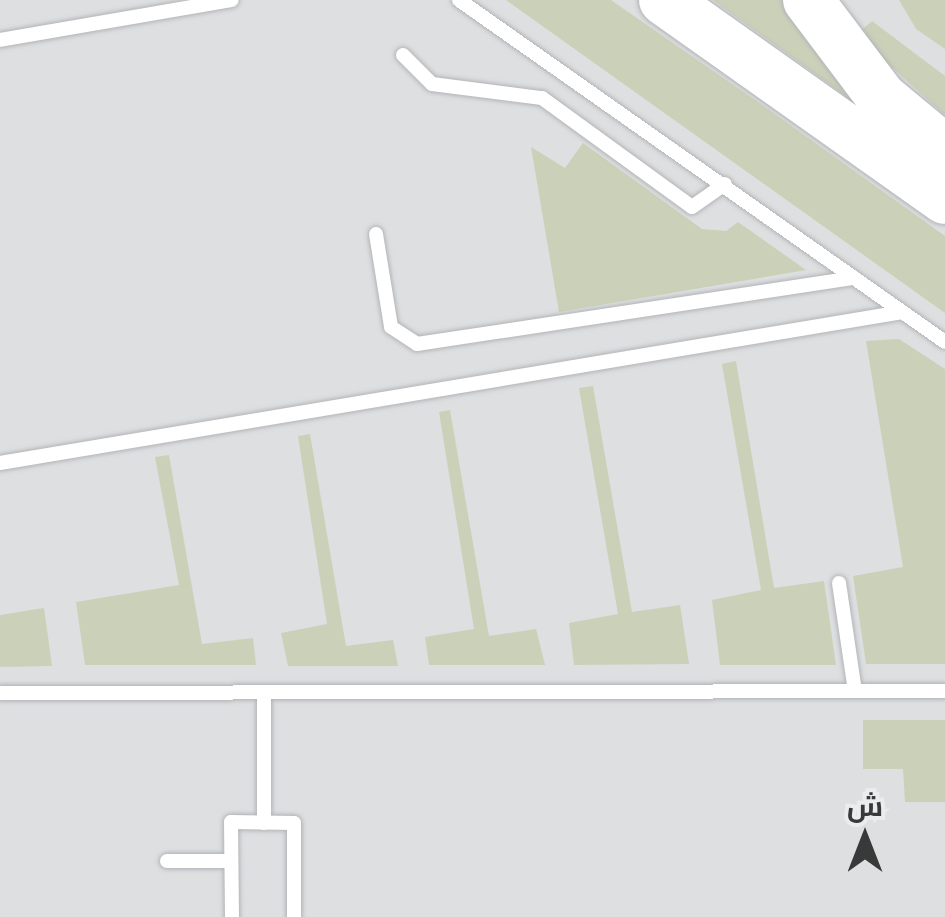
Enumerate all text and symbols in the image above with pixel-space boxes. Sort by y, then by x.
north arrow [815,787,915,887]
text: ش [847,787,883,826]

